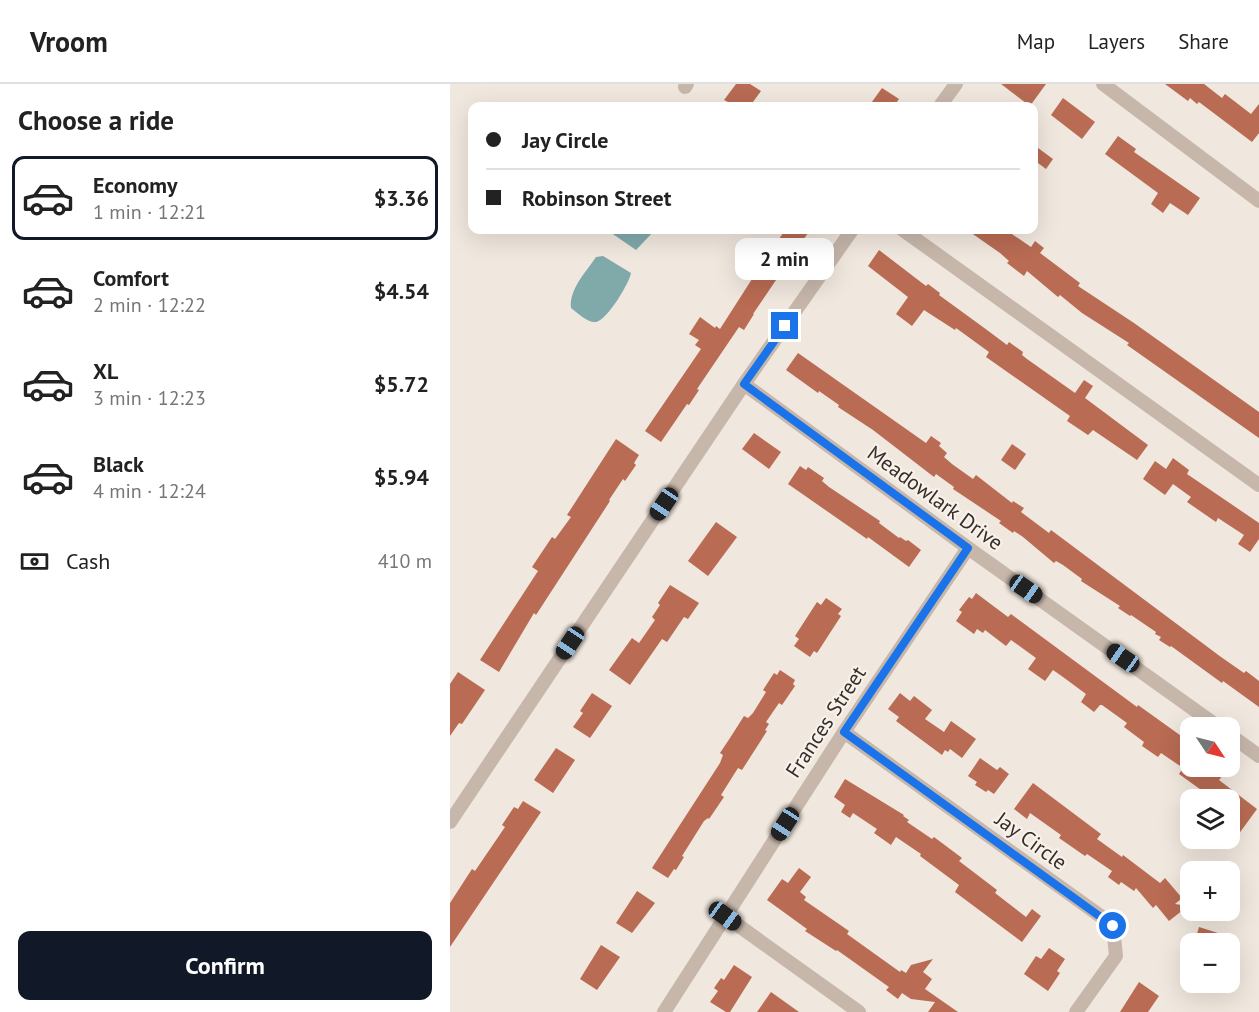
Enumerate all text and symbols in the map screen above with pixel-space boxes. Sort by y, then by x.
text: Vroom [30,23,108,60]
text: Map [1017,28,1055,55]
text: Layers [1088,28,1145,55]
text: Share [1178,28,1229,55]
text: Choose a ride [18,103,174,137]
text: Jay Circle [522,126,608,154]
icon: car [21,171,75,225]
text: Economy [93,171,177,199]
text: $3.36 [374,184,429,212]
text: Robinson Street [522,184,671,212]
text: 1 min · 12:21 [93,199,206,225]
callout: 2 min [736,239,835,281]
text: 2 min [760,246,809,272]
icon: car [21,264,75,318]
text: Comfort [93,264,169,292]
text: $4.54 [374,277,429,305]
text: 2 min · 12:22 [93,292,206,318]
route end [771,312,798,339]
icon: car [21,357,75,411]
text: XL [93,357,118,385]
text: $5.72 [374,370,429,398]
text: 3 min · 12:23 [93,385,206,411]
street label: Meadowlark Drive [862,439,1008,556]
icon: car [21,450,75,504]
text: Black [93,450,144,478]
text: $5.94 [374,463,429,491]
text: 4 min · 12:24 [93,478,206,504]
car [646,484,682,524]
icon: cash [18,545,51,578]
text: Cash [66,547,110,575]
text: 410 m [378,548,432,574]
car [1006,571,1046,607]
car [552,623,588,663]
car [1103,640,1143,676]
street label: Frances Street [779,661,872,783]
north arrow [1180,717,1240,777]
map controls [1180,717,1240,993]
button: layers [1180,789,1240,849]
car [768,804,802,844]
street label: Jay Circle [989,805,1072,876]
button: + [1180,861,1240,921]
car [705,898,745,934]
route start [1099,912,1126,939]
button: Confirm [18,931,432,1000]
button: − [1180,933,1240,993]

